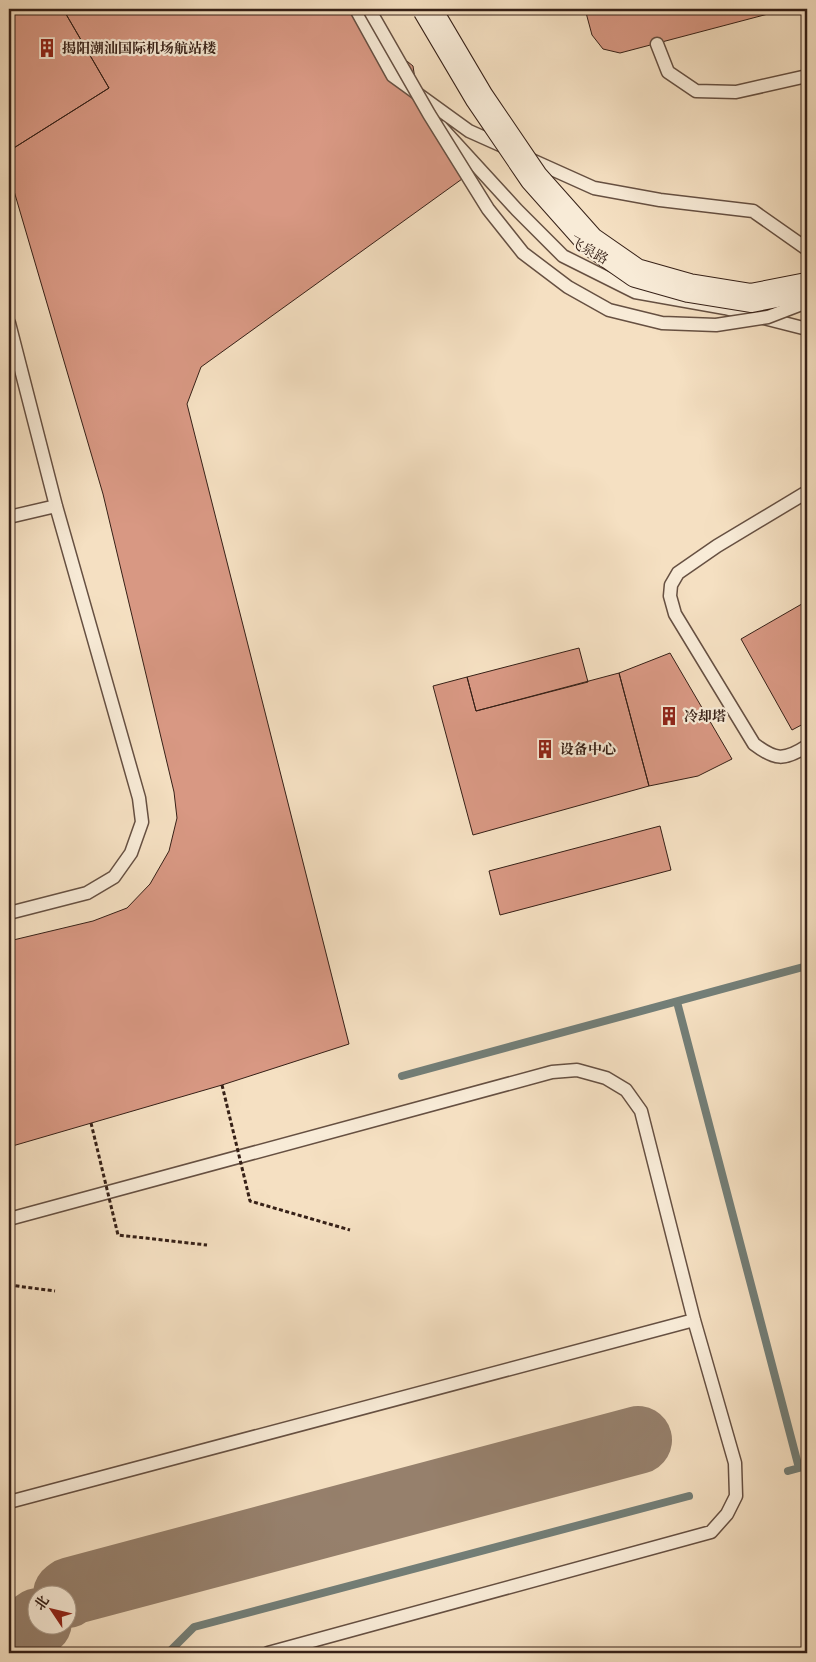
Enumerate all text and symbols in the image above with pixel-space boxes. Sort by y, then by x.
building icon: 揭阳潮汕国际机场航站楼 [36,37,58,59]
place label: 揭阳潮汕国际机场航站楼 [62,39,216,57]
street label: 飞泉路 [566,232,612,268]
building icon: 冷却塔 [658,705,680,727]
place label: 冷却塔 [684,707,726,725]
building icon: 设备中心 [534,738,556,760]
place label: 设备中心 [560,740,616,758]
north arrow [28,1584,78,1634]
text: 北 [30,1592,53,1613]

